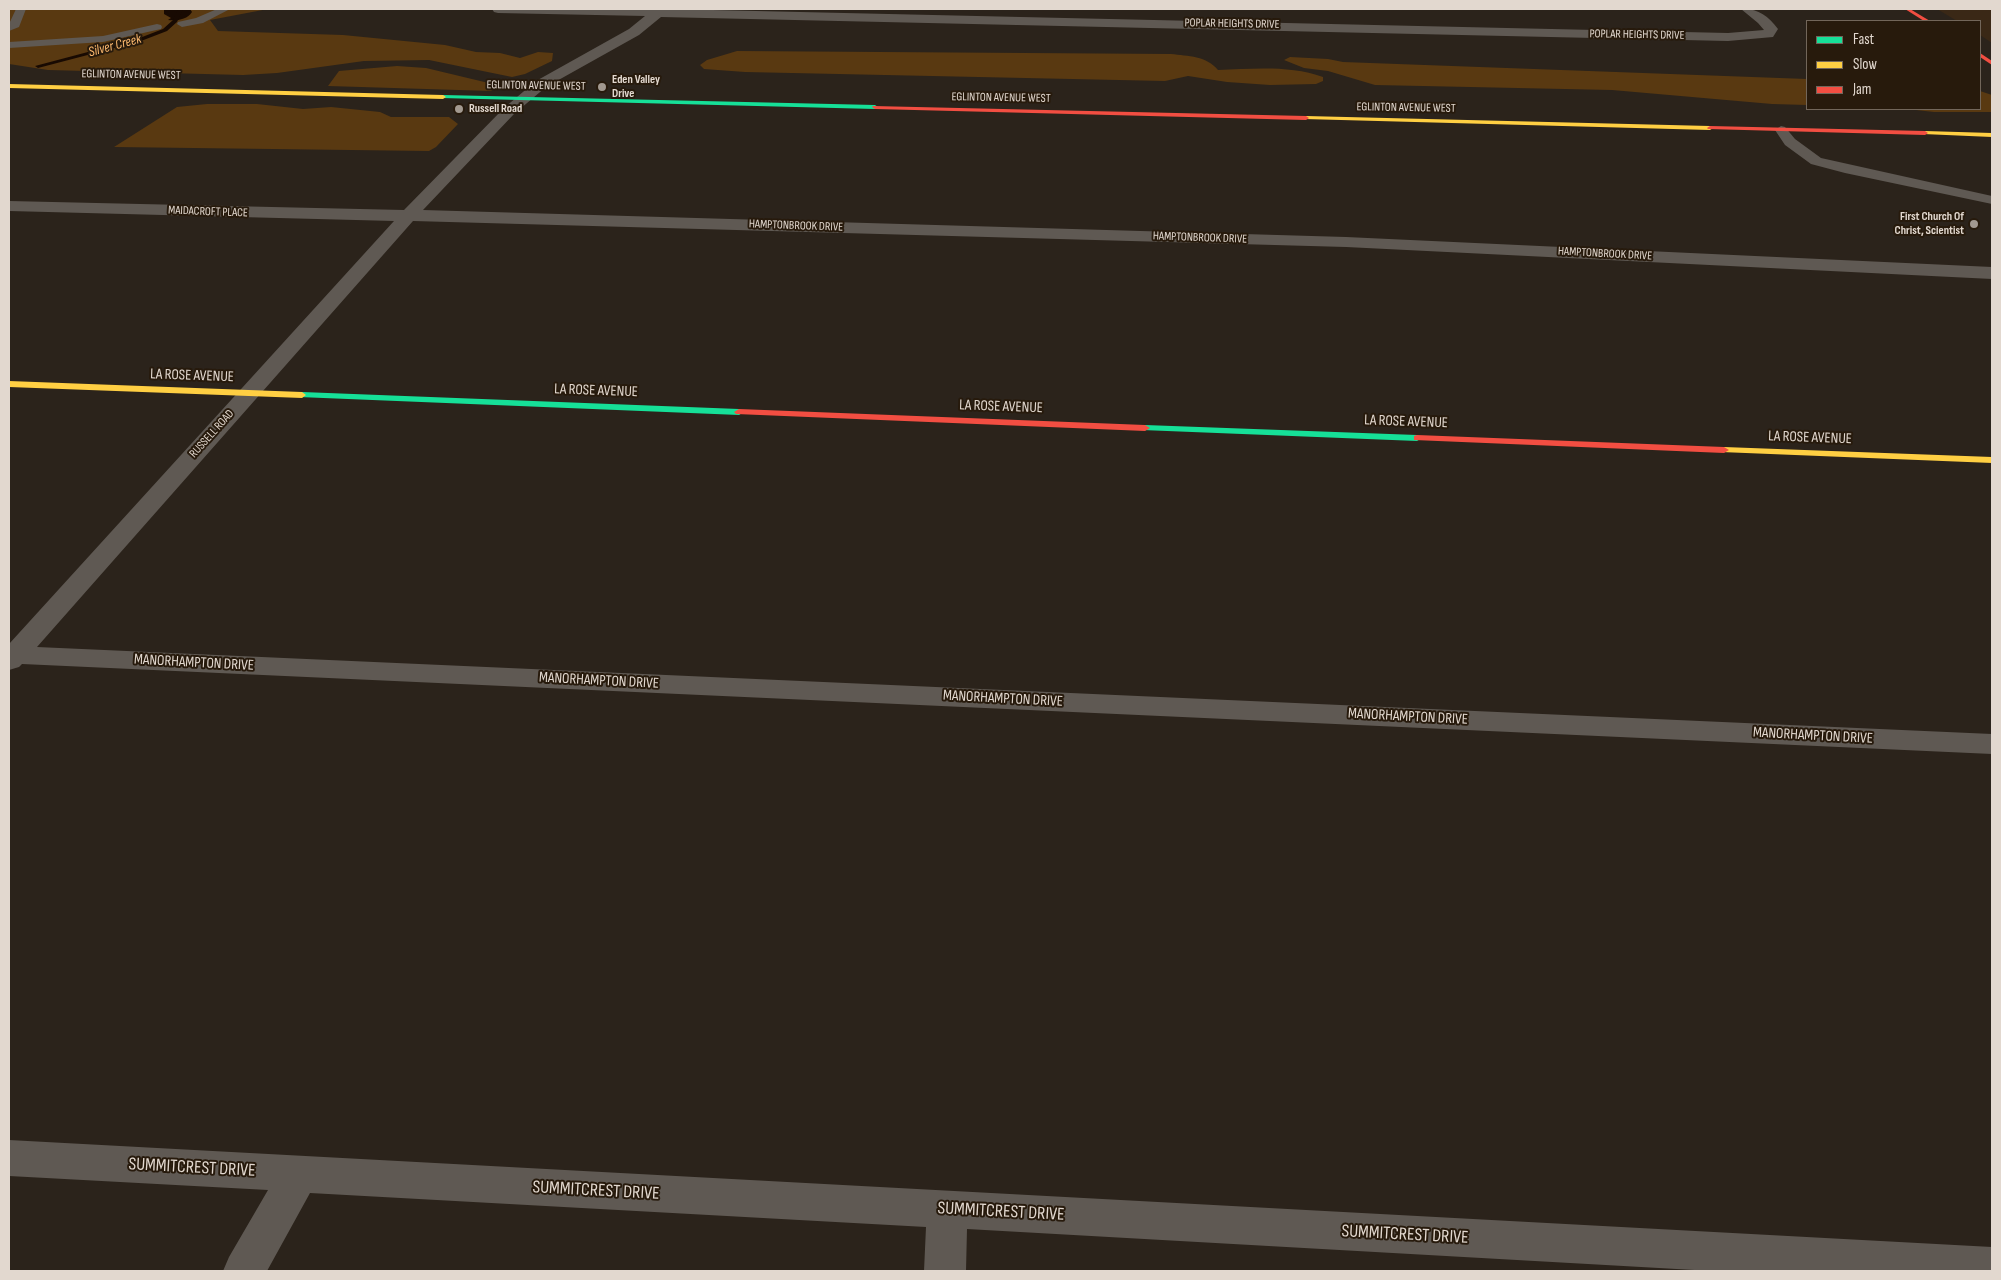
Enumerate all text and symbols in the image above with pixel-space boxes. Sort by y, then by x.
street label: POPLAR HEIGHTS DRIVE [1184,16,1280,32]
legend [1806,20,1981,110]
street label: POPLAR HEIGHTS DRIVE [1589,27,1685,43]
text: Fast [1853,30,1874,49]
water label: Silver Creek [87,31,143,61]
text: Slow [1853,55,1877,74]
street label: EGLINTON AVENUE WEST [81,67,181,83]
place label: Eden Valley Drive [612,73,660,101]
street label: EGLINTON AVENUE WEST [486,78,586,94]
text: Jam [1853,80,1871,99]
marker: Eden Valley Drive [596,81,608,93]
street label: EGLINTON AVENUE WEST [951,90,1051,106]
street label: EGLINTON AVENUE WEST [1356,100,1456,116]
place label: Russell Road [469,102,522,116]
marker: Russell Road [453,103,465,115]
street label: MAIDACROFT PLACE [168,203,248,221]
place label: First Church Of Christ, Scientist [1895,210,1964,238]
street label: HAMPTONBROOK DRIVE [749,217,843,235]
marker: First Church Of Christ, Scientist [1968,218,1980,230]
street label: HAMPTONBROOK DRIVE [1153,229,1247,247]
street label: HAMPTONBROOK DRIVE [1558,244,1652,264]
street label: LA ROSE AVENUE [150,366,234,386]
street label: LA ROSE AVENUE [554,381,638,401]
street label: LA ROSE AVENUE [959,397,1043,417]
street label: RUSSELL ROAD [187,407,237,461]
street label: LA ROSE AVENUE [1364,412,1448,432]
street label: LA ROSE AVENUE [1768,428,1852,448]
street label: MANORHAMPTON DRIVE [134,651,254,675]
street label: MANORHAMPTON DRIVE [539,669,659,693]
street label: MANORHAMPTON DRIVE [943,687,1063,711]
street label: MANORHAMPTON DRIVE [1348,705,1468,729]
street label: MANORHAMPTON DRIVE [1753,724,1873,748]
street label: SUMMITCREST DRIVE [128,1154,256,1182]
street label: SUMMITCREST DRIVE [532,1177,660,1205]
street label: SUMMITCREST DRIVE [937,1198,1065,1226]
street label: SUMMITCREST DRIVE [1341,1221,1469,1249]

